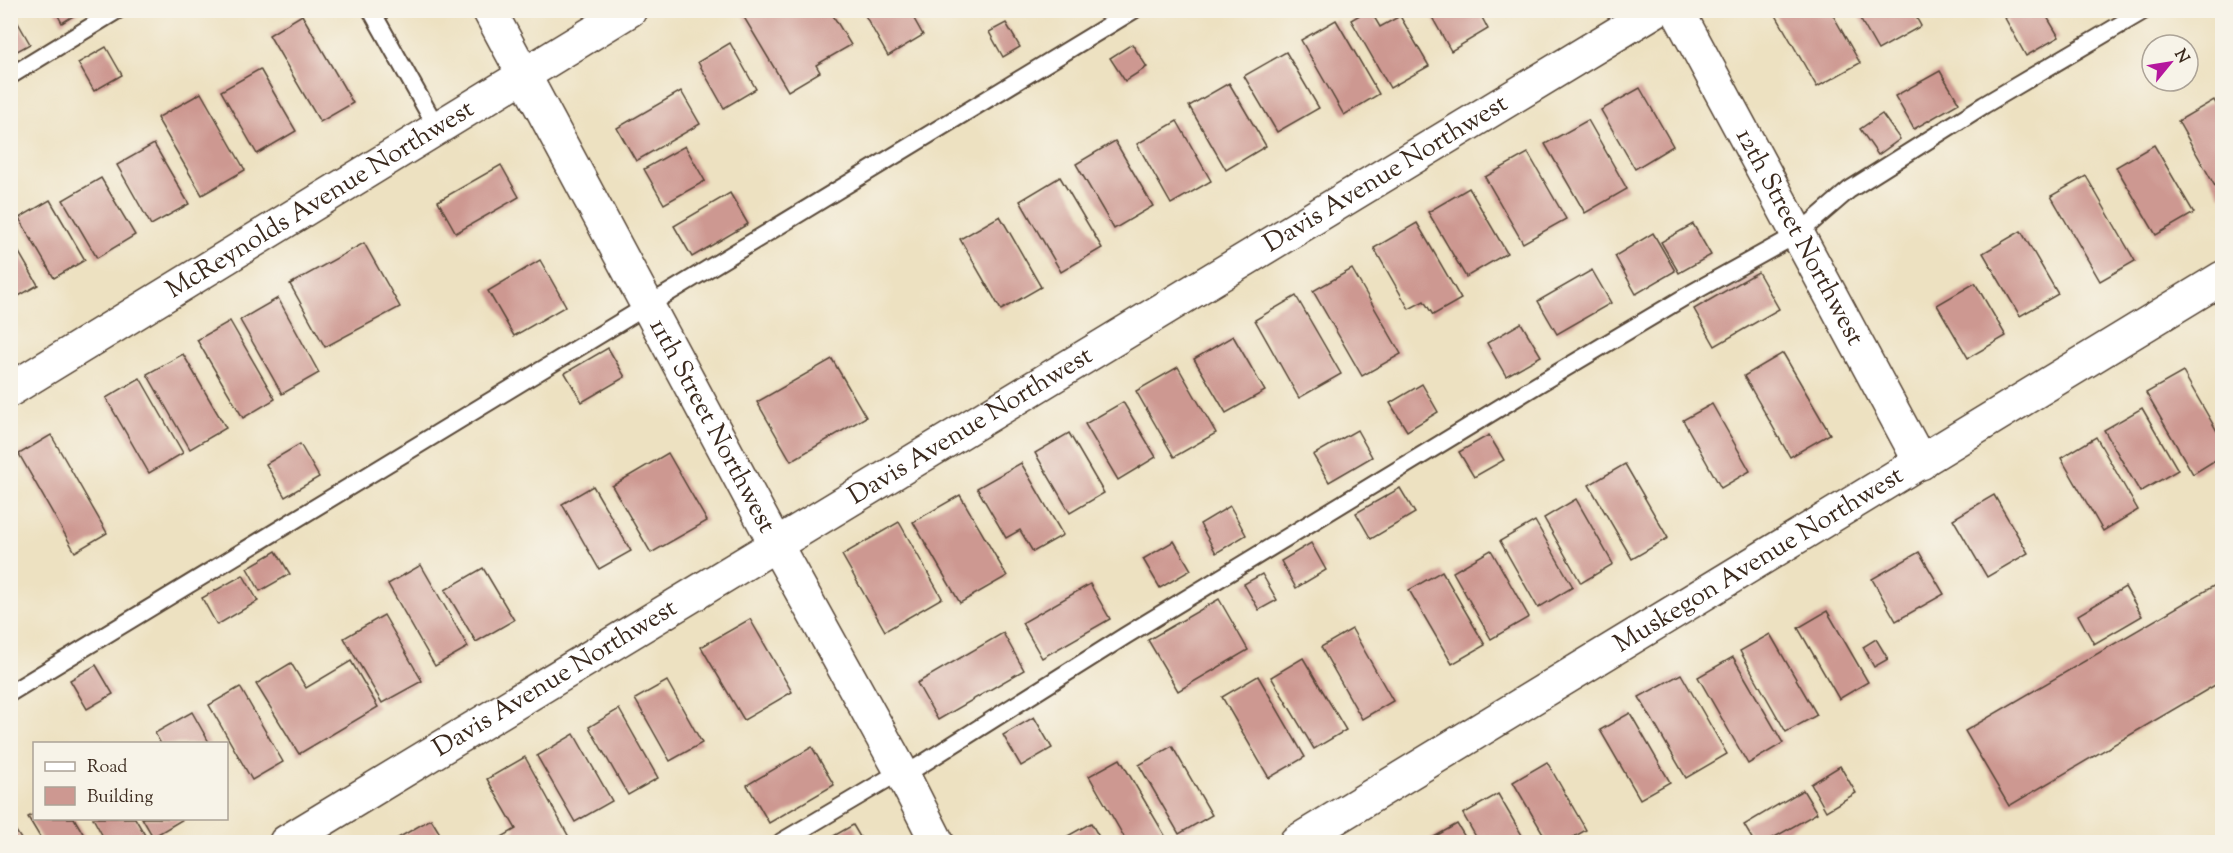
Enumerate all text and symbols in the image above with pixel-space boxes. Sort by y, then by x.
north arrow [2140,33,2200,93]
text: N [2168,45,2194,68]
street label: Davis Avenue Northwest [1257,85,1515,262]
street label: McReynolds Avenue Northwest [159,91,482,308]
street label: 12th Street Northwest [1726,122,1873,352]
street label: 11th Street Northwest [639,312,785,540]
street label: Davis Avenue Northwest [841,338,1100,515]
street label: Muskegon Avenue Northwest [1607,458,1911,662]
street label: Davis Avenue Northwest [426,590,684,767]
legend [33,742,228,820]
text: Road [87,755,127,781]
text: Building [87,785,153,811]

